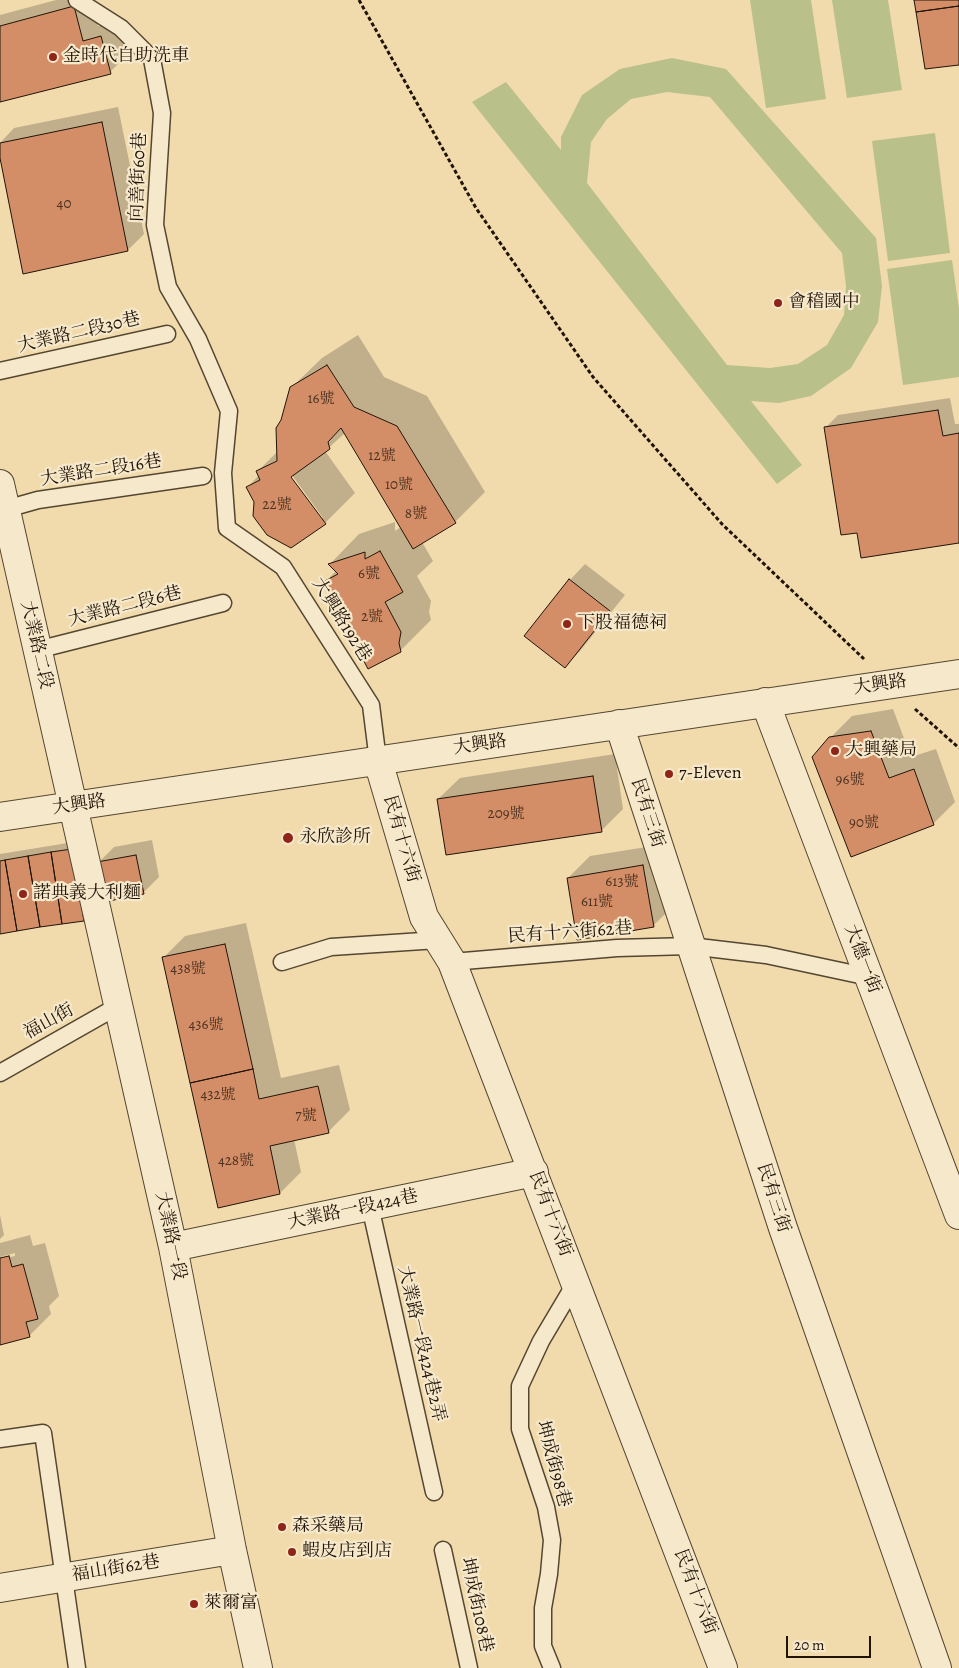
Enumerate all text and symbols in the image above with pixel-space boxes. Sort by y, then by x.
place label: 金時代自助洗車 [63,46,189,68]
marker: 金時代自助洗車 [47,51,59,63]
street label: 向善街60巷 [127,132,151,222]
house number: 40 [57,195,71,213]
place label: 會稽國中 [788,292,860,314]
marker: 會稽國中 [772,297,784,309]
street label: 大業路二段30巷 [16,308,142,358]
house number: 16號 [307,390,335,408]
house number: 12號 [368,447,396,465]
street label: 大業路二段16巷 [39,451,163,491]
house number: 10號 [385,476,413,494]
house number: 22號 [262,496,292,514]
house number: 8號 [405,505,427,523]
house number: 6號 [358,565,380,583]
street label: 大興路192巷 [307,574,375,666]
street label: 大業路二段6巷 [66,582,184,632]
street label: 大業路二段 [15,599,57,691]
house number: 2號 [361,608,383,626]
place label: 下股福德祠 [577,613,667,635]
marker: 下股福德祠 [561,618,573,630]
street label: 大興路 [852,671,908,699]
street label: 大興路 [452,731,508,759]
place label: 大興藥局 [845,740,917,762]
marker: 大興藥局 [829,745,841,757]
place label: 7-Eleven [679,763,742,785]
marker: 7-Eleven [663,768,675,780]
house number: 96號 [836,771,864,789]
street label: 民有三街 [626,775,668,851]
street label: 大興路 [51,791,107,819]
street label: 民有十六街 [378,793,424,885]
house number: 209號 [488,805,524,823]
house number: 90號 [849,814,879,832]
place label: 永欣診所 [299,827,371,849]
marker: 永欣診所 [281,831,295,845]
house number: 613號 [605,873,639,891]
place label: 諾典義大利麵 [33,883,141,905]
marker: 諾典義大利麵 [17,888,29,900]
house number: 611號 [581,893,613,911]
street label: 民有十六街62巷 [507,918,633,948]
street label: 大德一街 [839,922,885,996]
house number: 438號 [170,960,206,978]
street label: 福山街 [20,999,78,1045]
house number: 436號 [189,1016,223,1034]
house number: 432號 [200,1086,236,1104]
house number: 7號 [295,1107,317,1125]
house number: 428號 [218,1152,254,1170]
street label: 民有三街 [752,1160,794,1236]
street label: 民有十六街 [524,1168,576,1260]
street label: 大業路一段424巷 [286,1186,420,1234]
street label: 大業路一段 [150,1190,190,1282]
street label: 大業路一段424巷2弄 [393,1264,449,1424]
street label: 坤成街98巷 [531,1418,575,1510]
place label: 森采藥局 [292,1516,364,1538]
marker: 森采藥局 [276,1521,288,1533]
place label: 蝦皮店到店 [302,1541,392,1563]
marker: 蝦皮店到店 [286,1546,298,1558]
street label: 民有十六街 [669,1546,721,1638]
street label: 福山街62巷 [70,1551,162,1587]
street label: 坤成街108巷 [455,1556,497,1654]
place label: 萊爾富 [204,1593,258,1615]
marker: 萊爾富 [188,1598,200,1610]
scale bar [789,1626,874,1658]
text: 20 m [794,1635,825,1655]

